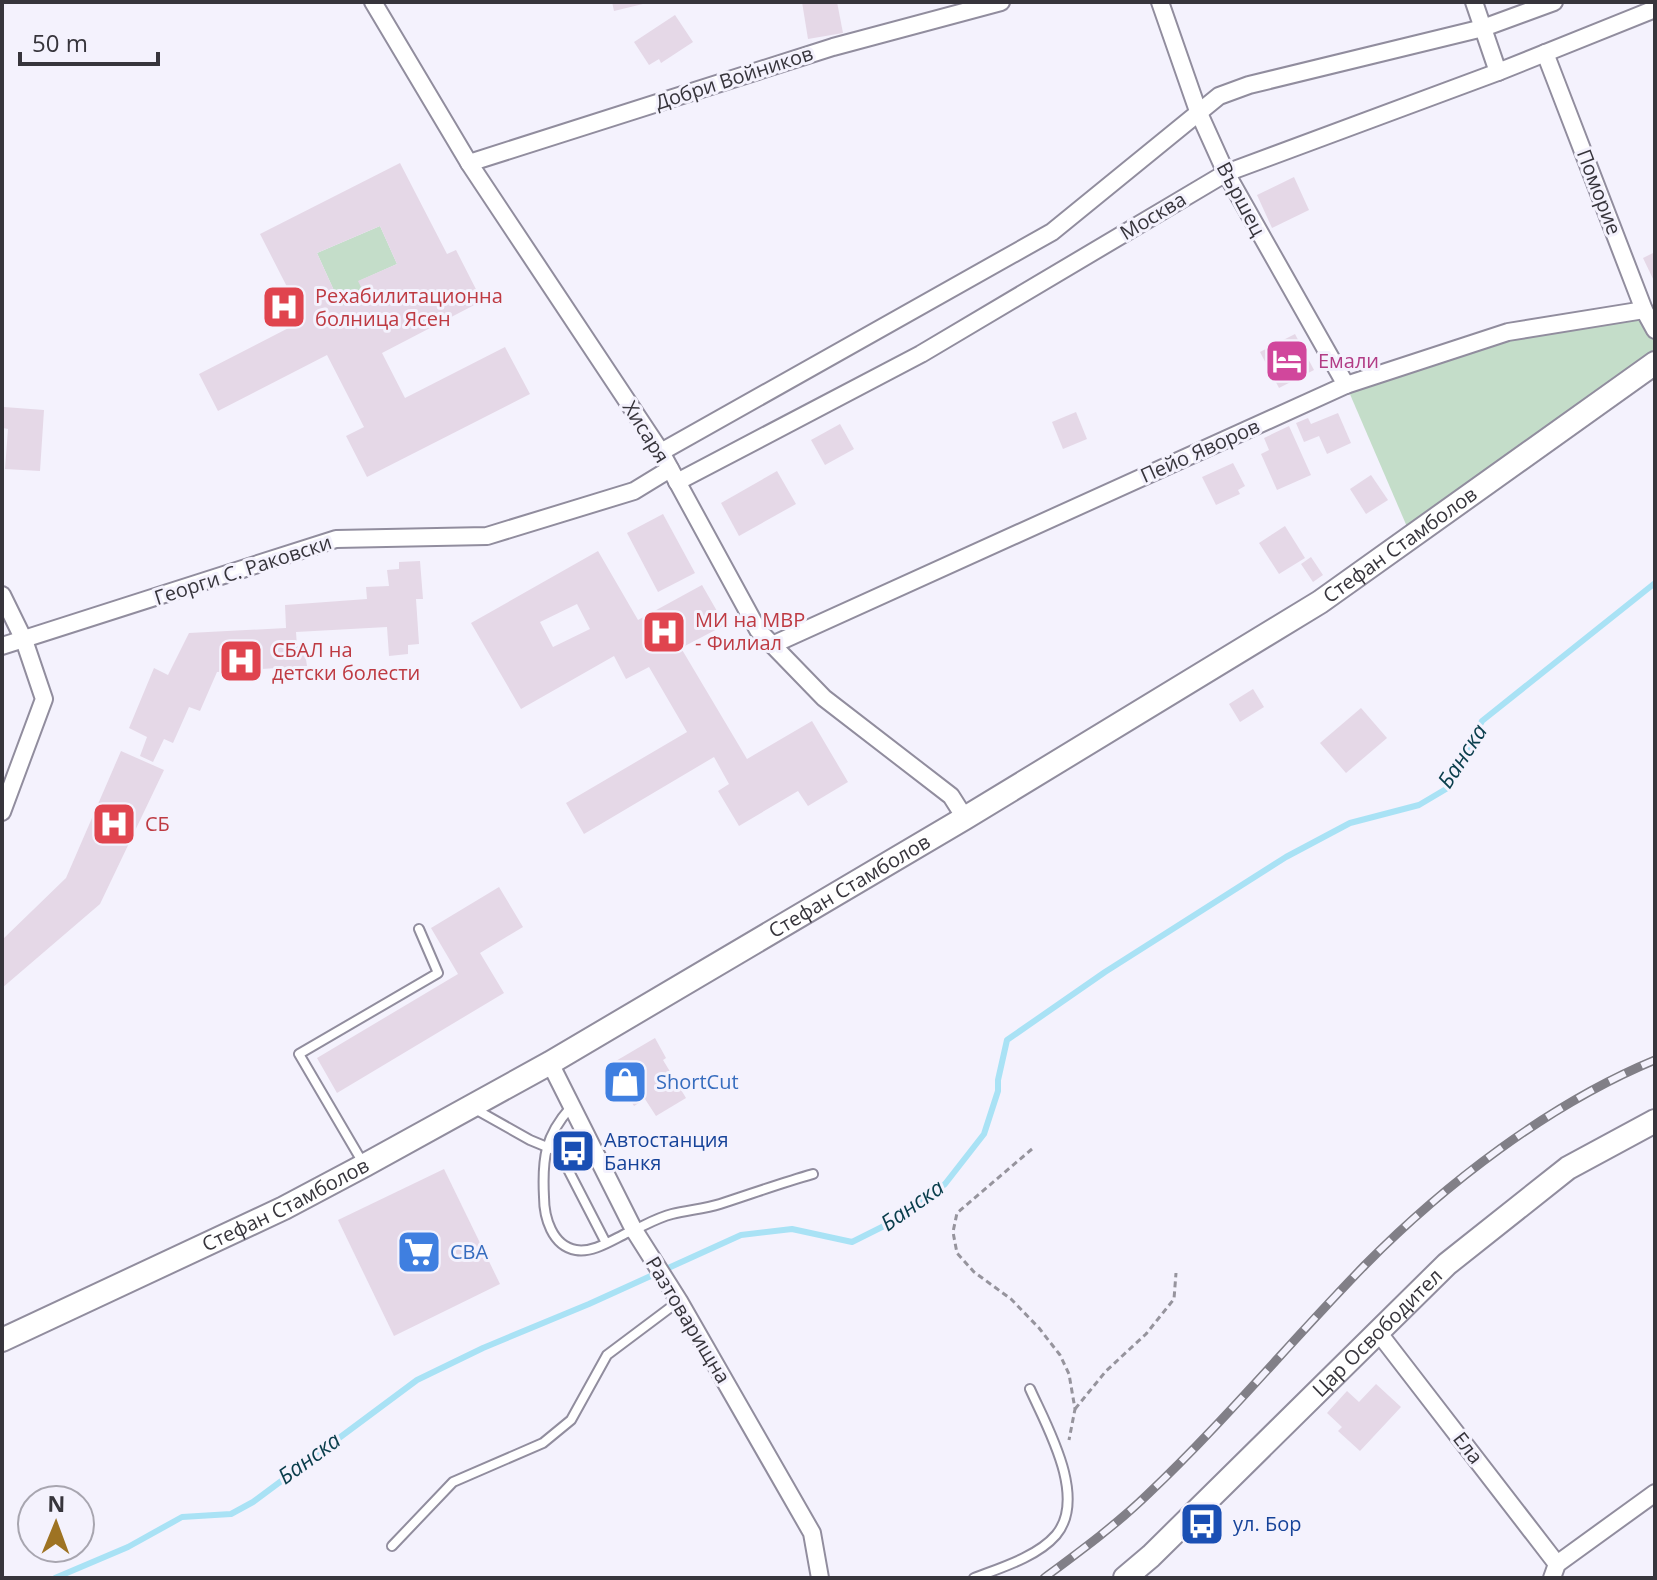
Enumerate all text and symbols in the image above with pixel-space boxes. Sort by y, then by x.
scale bar [20,16,158,66]
text: 50 m [32,26,88,59]
street label: Добри Войников [651,39,816,116]
street label: Поморие [1571,145,1628,238]
street label: Вършец [1211,157,1272,241]
street label: Москва [1115,185,1191,246]
place label: Рехабилитационна болница Ясен [315,282,503,332]
hospital icon: Рехабилитационна болница Ясен [260,283,308,331]
hotel icon: Емали [1263,337,1311,385]
place label: Емали [1318,347,1379,374]
street label: Хисаря [617,396,676,468]
street label: Пейо Яворов [1136,412,1264,489]
street label: Стефан Стамболов [1317,480,1482,609]
street label: Георги С. Раковски [151,528,335,611]
place label: МИ на МВР - Филиал [695,606,805,656]
hospital icon: МИ на МВР - Филиал [640,608,688,656]
place label: СБАЛ на детски болести [272,636,420,686]
hospital icon: СБАЛ на детски болести [217,637,265,685]
water label: Банска [1429,718,1493,793]
hospital icon: СБ [90,800,138,848]
place label: СБ [145,810,170,837]
street label: Стефан Стамболов [763,828,935,944]
shop icon: ShortCut [601,1058,649,1106]
place label: ShortCut [656,1068,739,1095]
place label: Автостанция Банкя [604,1126,729,1176]
bus stop icon: Автостанция Банкя [549,1127,597,1175]
street label: Стефан Стамболов [197,1151,373,1258]
water label: Банска [874,1172,949,1237]
supermarket icon: CBA [395,1228,443,1276]
place label: CBA [450,1238,489,1265]
street label: Разтоварищна [640,1251,737,1388]
street label: Цар Освободител [1306,1262,1448,1402]
water label: Банска [271,1424,346,1490]
street label: Ела [1447,1426,1489,1469]
north arrow [16,1484,96,1564]
text: N [47,1488,66,1518]
bus stop icon: ул. Бор [1178,1500,1226,1548]
place label: ул. Бор [1233,1510,1301,1537]

